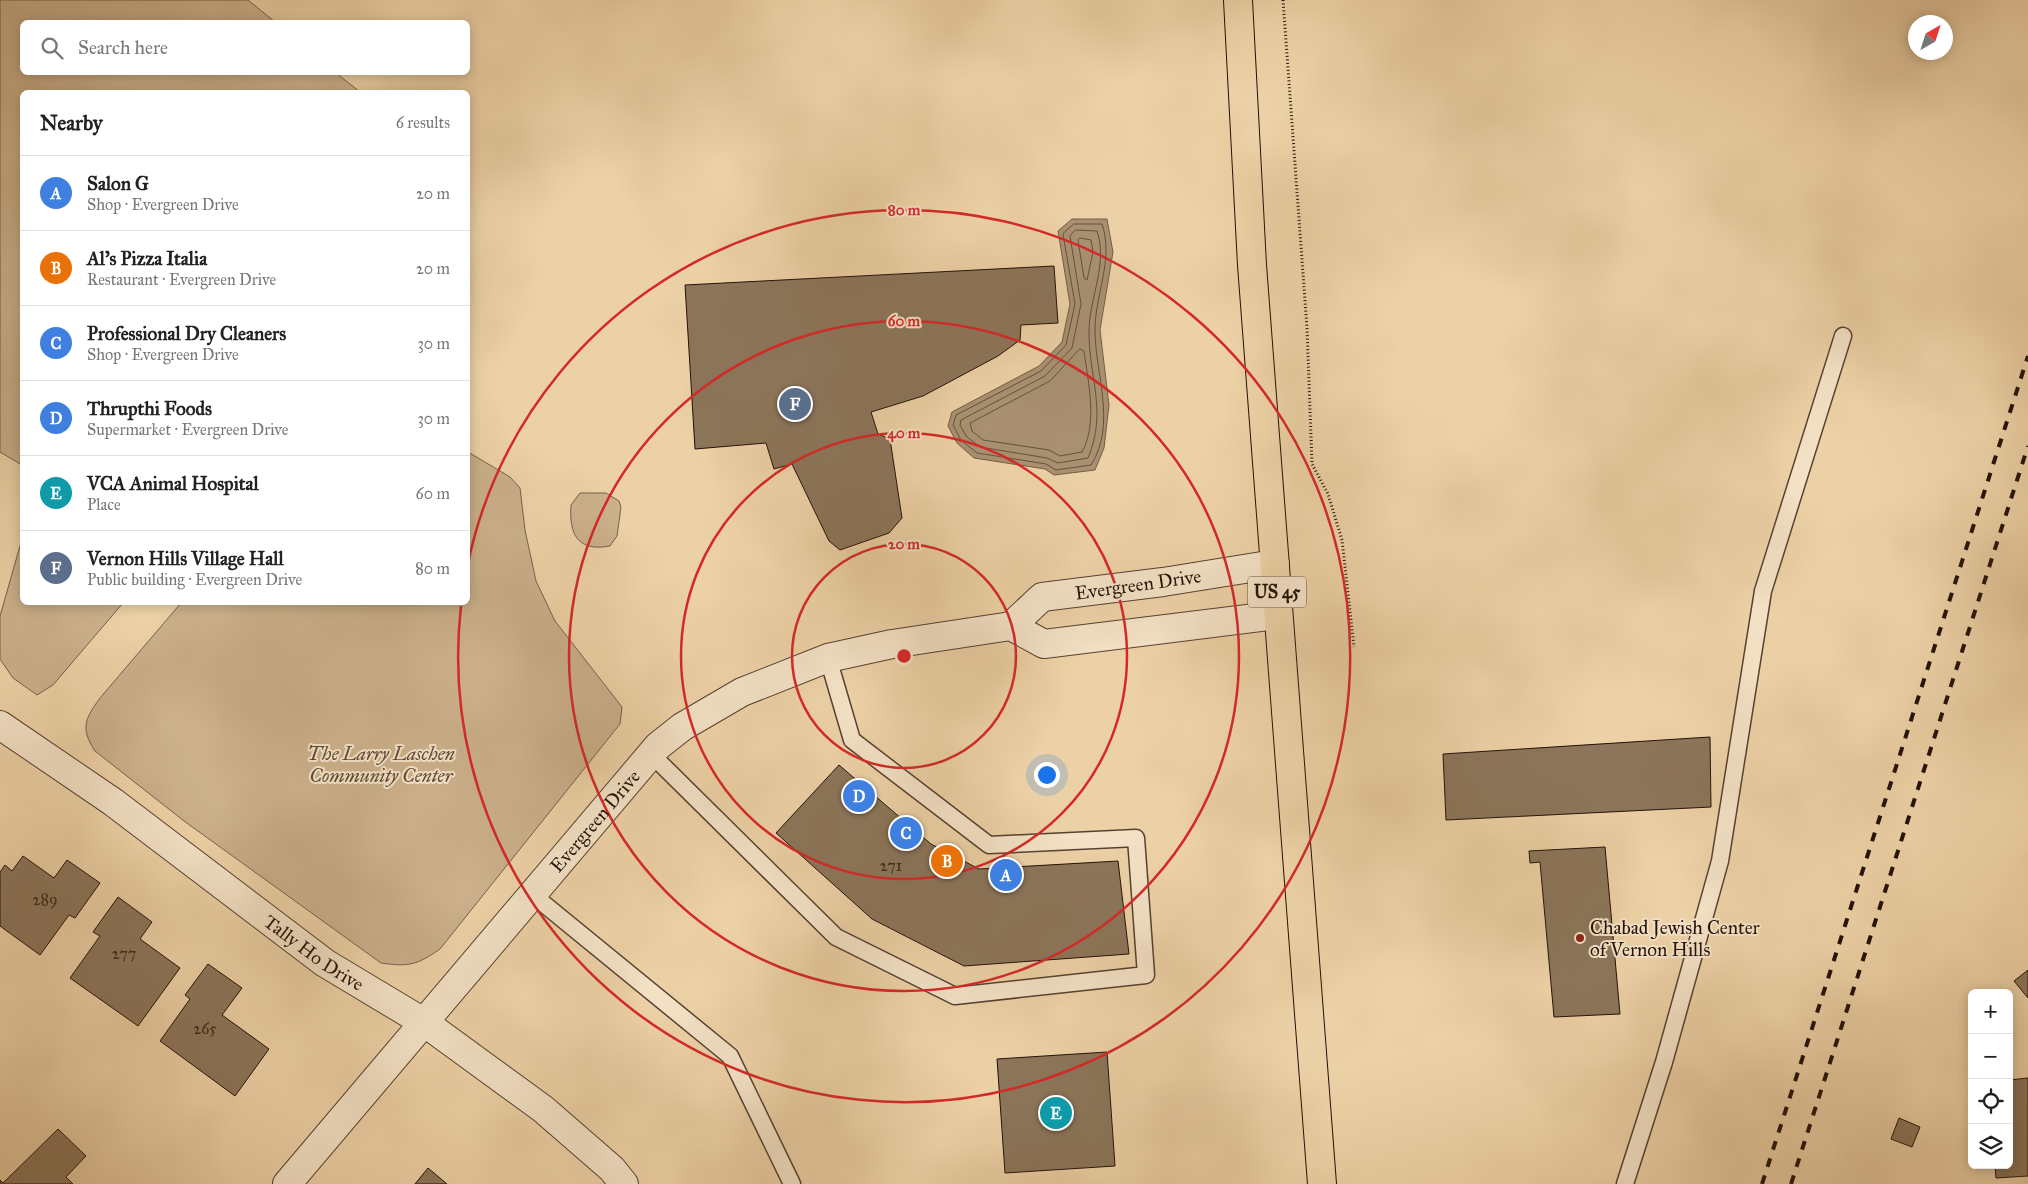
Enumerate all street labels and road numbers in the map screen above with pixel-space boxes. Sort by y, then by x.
street label: Evergreen Drive [1074,564,1203,606]
road number: US 45 [1248,576,1306,608]
street label: Evergreen Drive [545,765,645,877]
street label: Tally Ho Drive [259,910,368,996]

